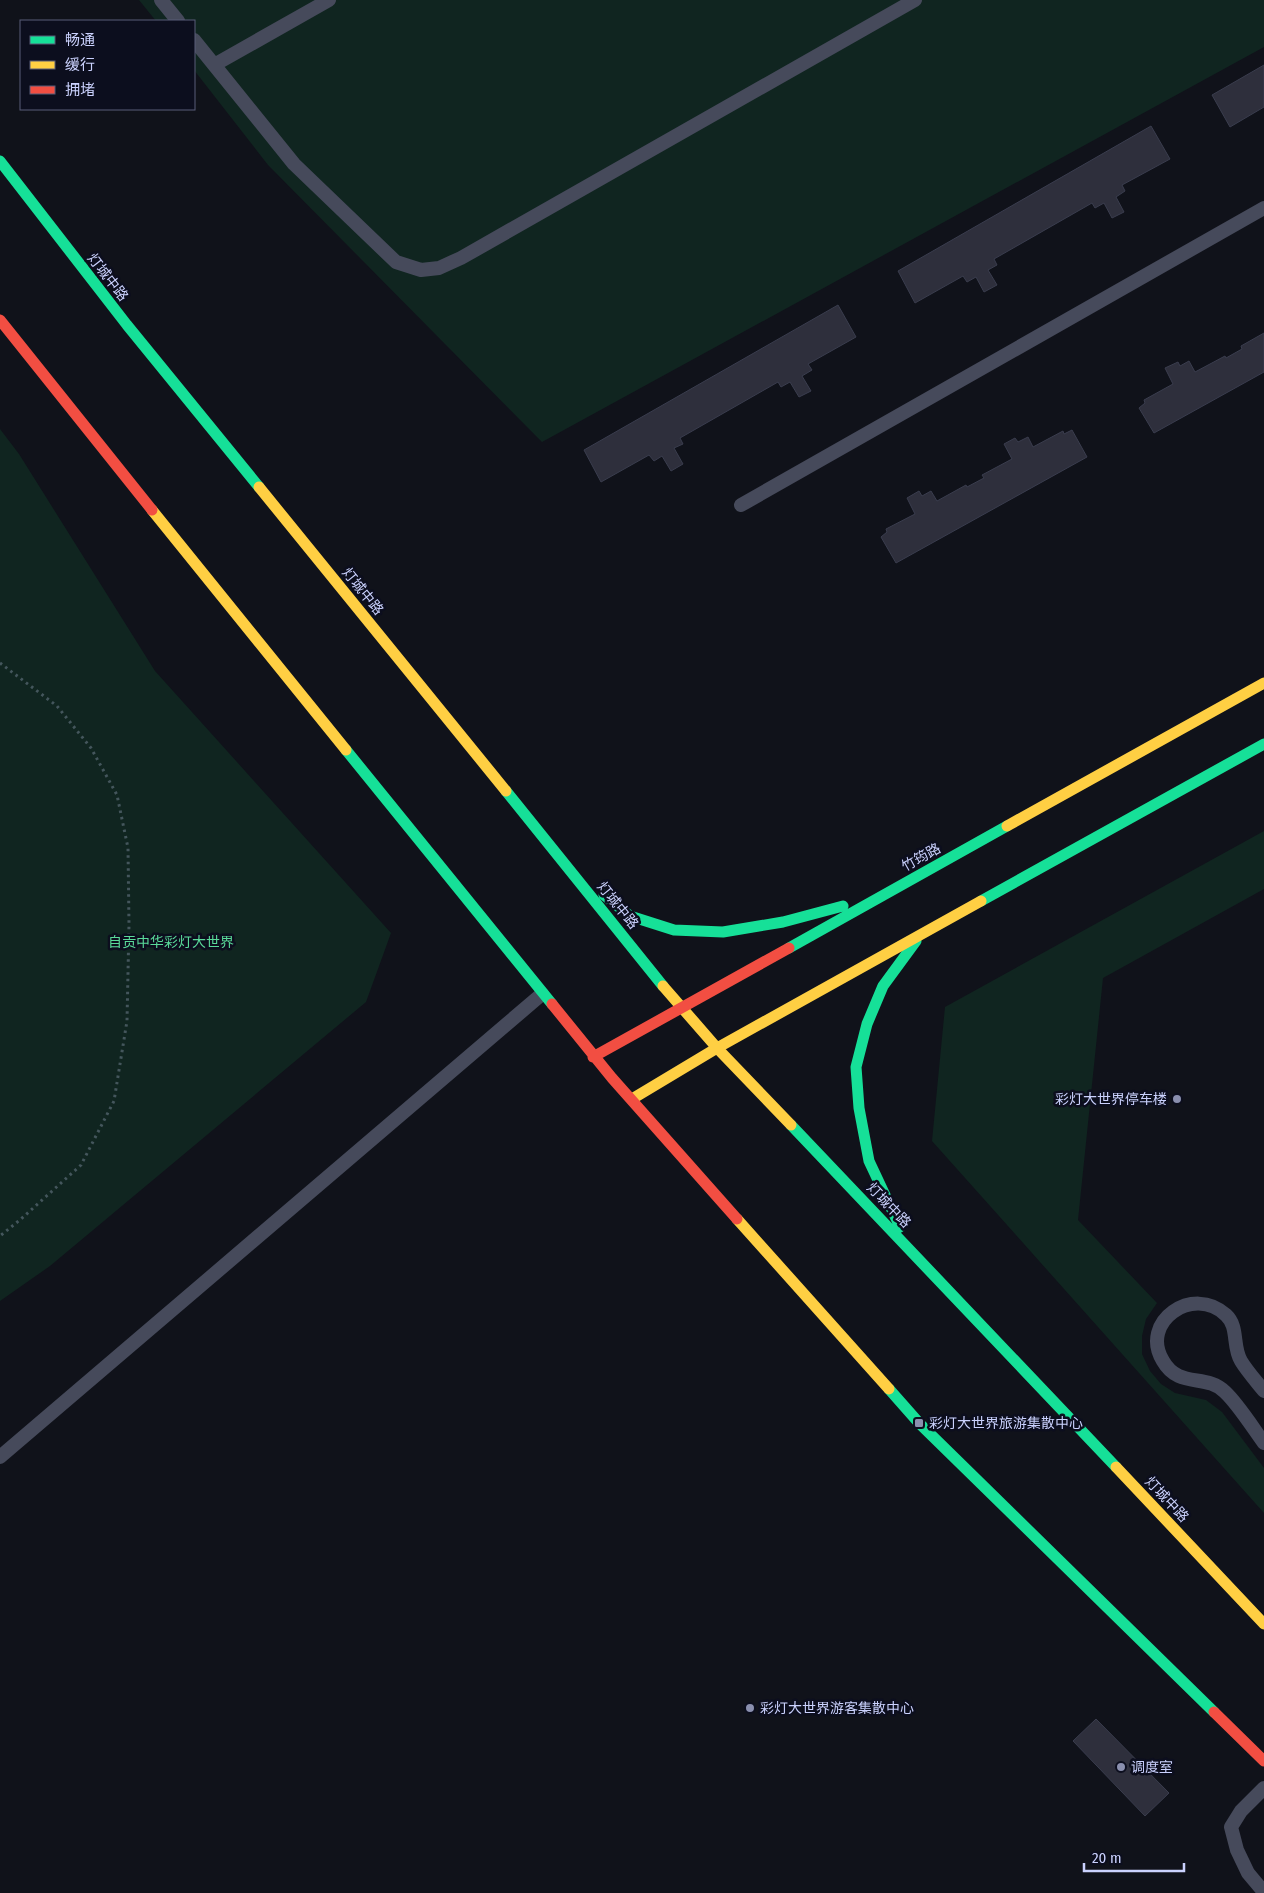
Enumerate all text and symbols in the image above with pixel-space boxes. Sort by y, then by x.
legend [20,20,195,110]
text: 畅通 [65,31,95,49]
text: 缓行 [65,56,95,74]
text: 拥堵 [65,81,95,99]
street label: 灯城中路 [84,250,132,305]
street label: 灯城中路 [338,564,387,618]
street label: 竹筠路 [899,840,944,875]
street label: 灯城中路 [593,878,642,932]
park label: 自贡中华彩灯大世界 [108,934,234,951]
place label: 彩灯大世界停车楼 [1055,1091,1167,1108]
marker: 彩灯大世界停车楼 [1171,1093,1183,1105]
street label: 灯城中路 [863,1179,914,1231]
place label: 彩灯大世界旅游集散中心 [929,1415,1083,1432]
marker: 彩灯大世界旅游集散中心 [913,1417,925,1429]
street label: 灯城中路 [1141,1473,1192,1526]
place label: 彩灯大世界游客集散中心 [760,1700,914,1717]
marker: 彩灯大世界游客集散中心 [744,1702,756,1714]
place label: 调度室 [1131,1759,1173,1776]
marker: 调度室 [1115,1761,1127,1773]
scale bar [1084,1840,1184,1872]
text: 20 m [1092,1849,1122,1867]

